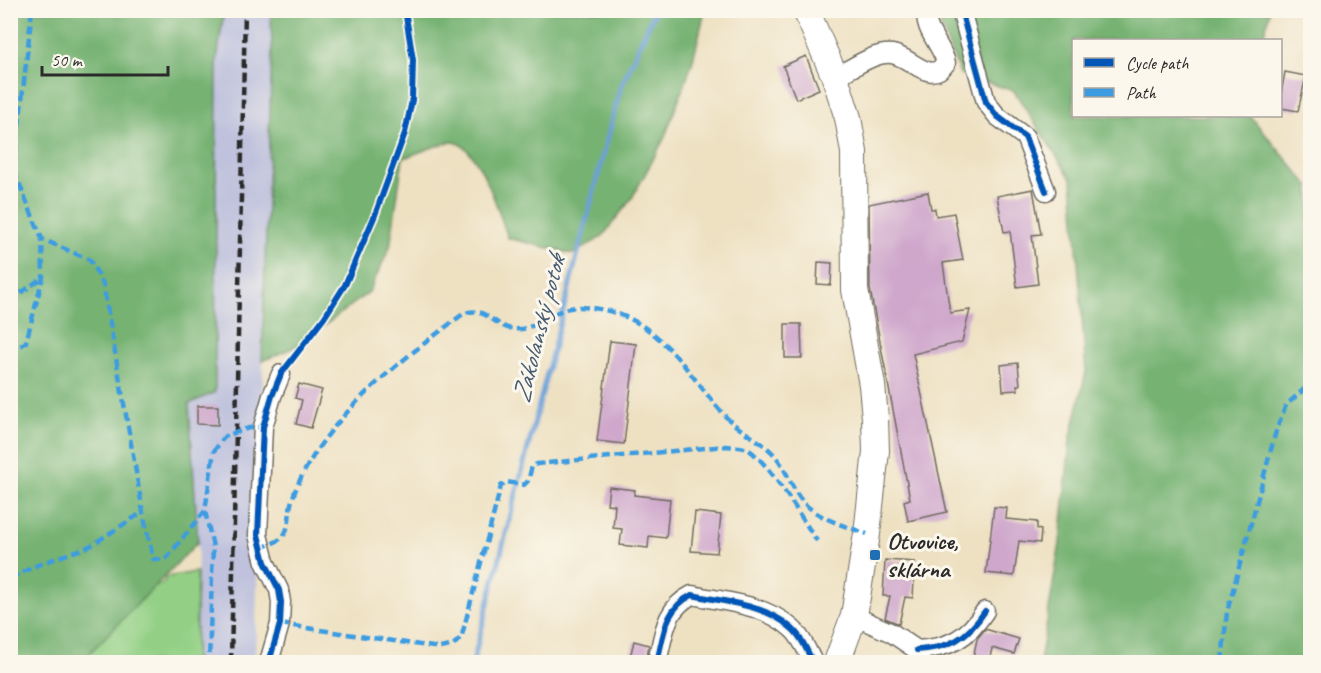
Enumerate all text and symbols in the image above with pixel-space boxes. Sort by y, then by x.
scale bar [42,39,168,77]
legend [1072,39,1282,117]
text: 50 m [51,49,84,71]
text: Cycle path [1126,52,1189,74]
text: Path [1126,82,1156,104]
water label: Zákolanský potok [504,247,574,406]
place label: Otvovice, sklárna [887,526,959,584]
marker: Otvovice, sklárna [868,548,882,562]

